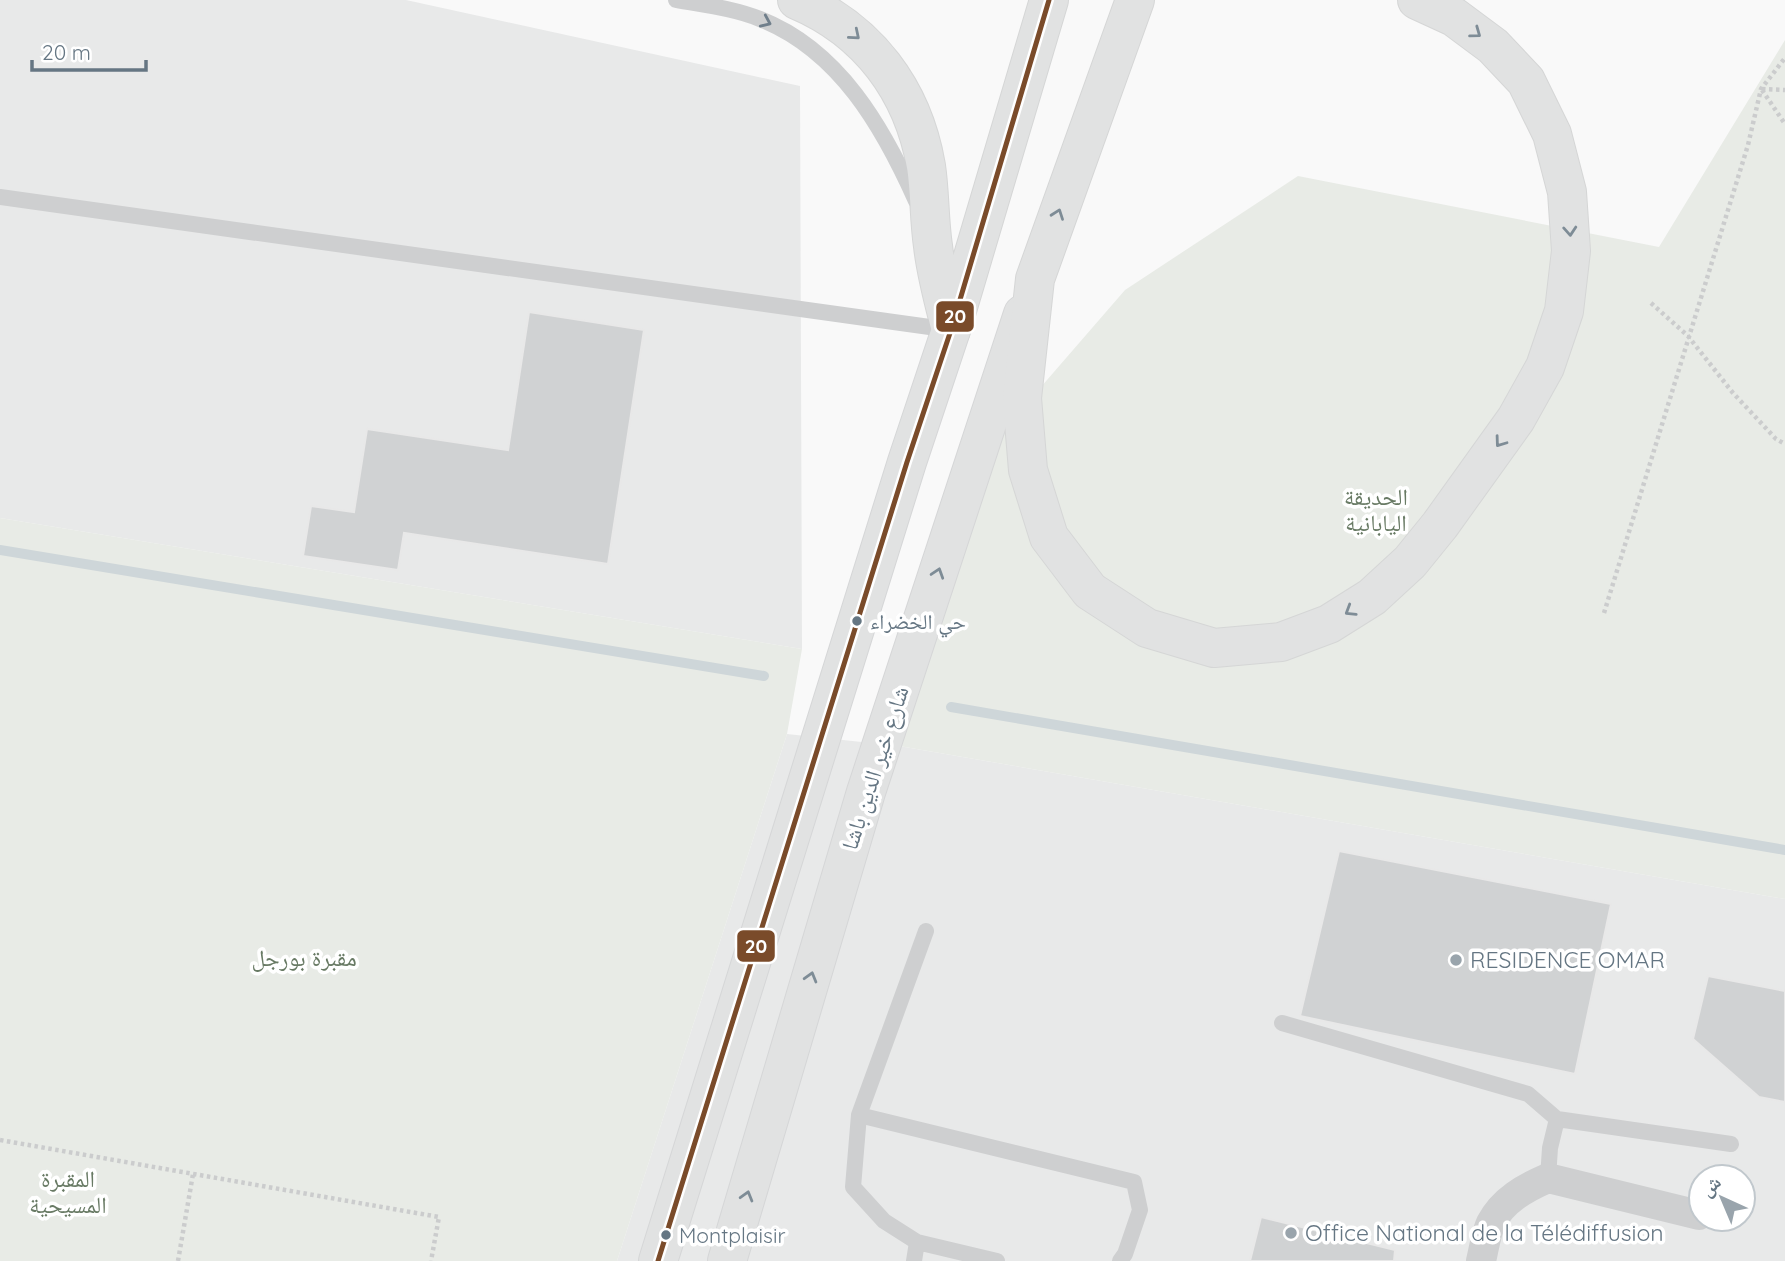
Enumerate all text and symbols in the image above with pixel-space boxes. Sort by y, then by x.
one-way arrow [758,14,771,28]
one-way arrow [1468,25,1481,37]
one-way arrow [846,27,859,39]
scale bar [32,28,145,72]
text: 20 m [42,39,91,65]
one-way arrow [1050,209,1064,221]
one-way arrow [1562,226,1577,237]
line badge: 20 [935,300,975,333]
text: 20 [944,304,966,328]
one-way arrow [1495,434,1508,447]
park label: الحديقة اليابانية [1344,482,1408,537]
one-way arrow [930,568,944,580]
one-way arrow [1345,602,1358,615]
place label: حي الخضراء [870,608,966,638]
marker: حي الخضراء [850,614,864,628]
street label: شارع خير الدين باشا [834,682,916,854]
line badge: 20 [736,929,776,963]
text: 20 [745,934,767,958]
park label: مقبرة بورجل [251,943,357,972]
place label: RESIDENCE OMAR [1470,945,1665,974]
marker: RESIDENCE OMAR [1448,952,1464,968]
one-way arrow [803,972,818,984]
north arrow [1687,1163,1757,1233]
park label: المقبرة المسيحية [29,1164,107,1219]
text: ش [1695,1170,1726,1201]
one-way arrow [738,1190,753,1202]
place label: Office National de la Télédiffusion [1305,1218,1664,1247]
place label: Montplaisir [679,1222,786,1248]
marker: Office National de la Télédiffusion [1283,1225,1299,1241]
marker: Montplaisir [659,1228,673,1242]

